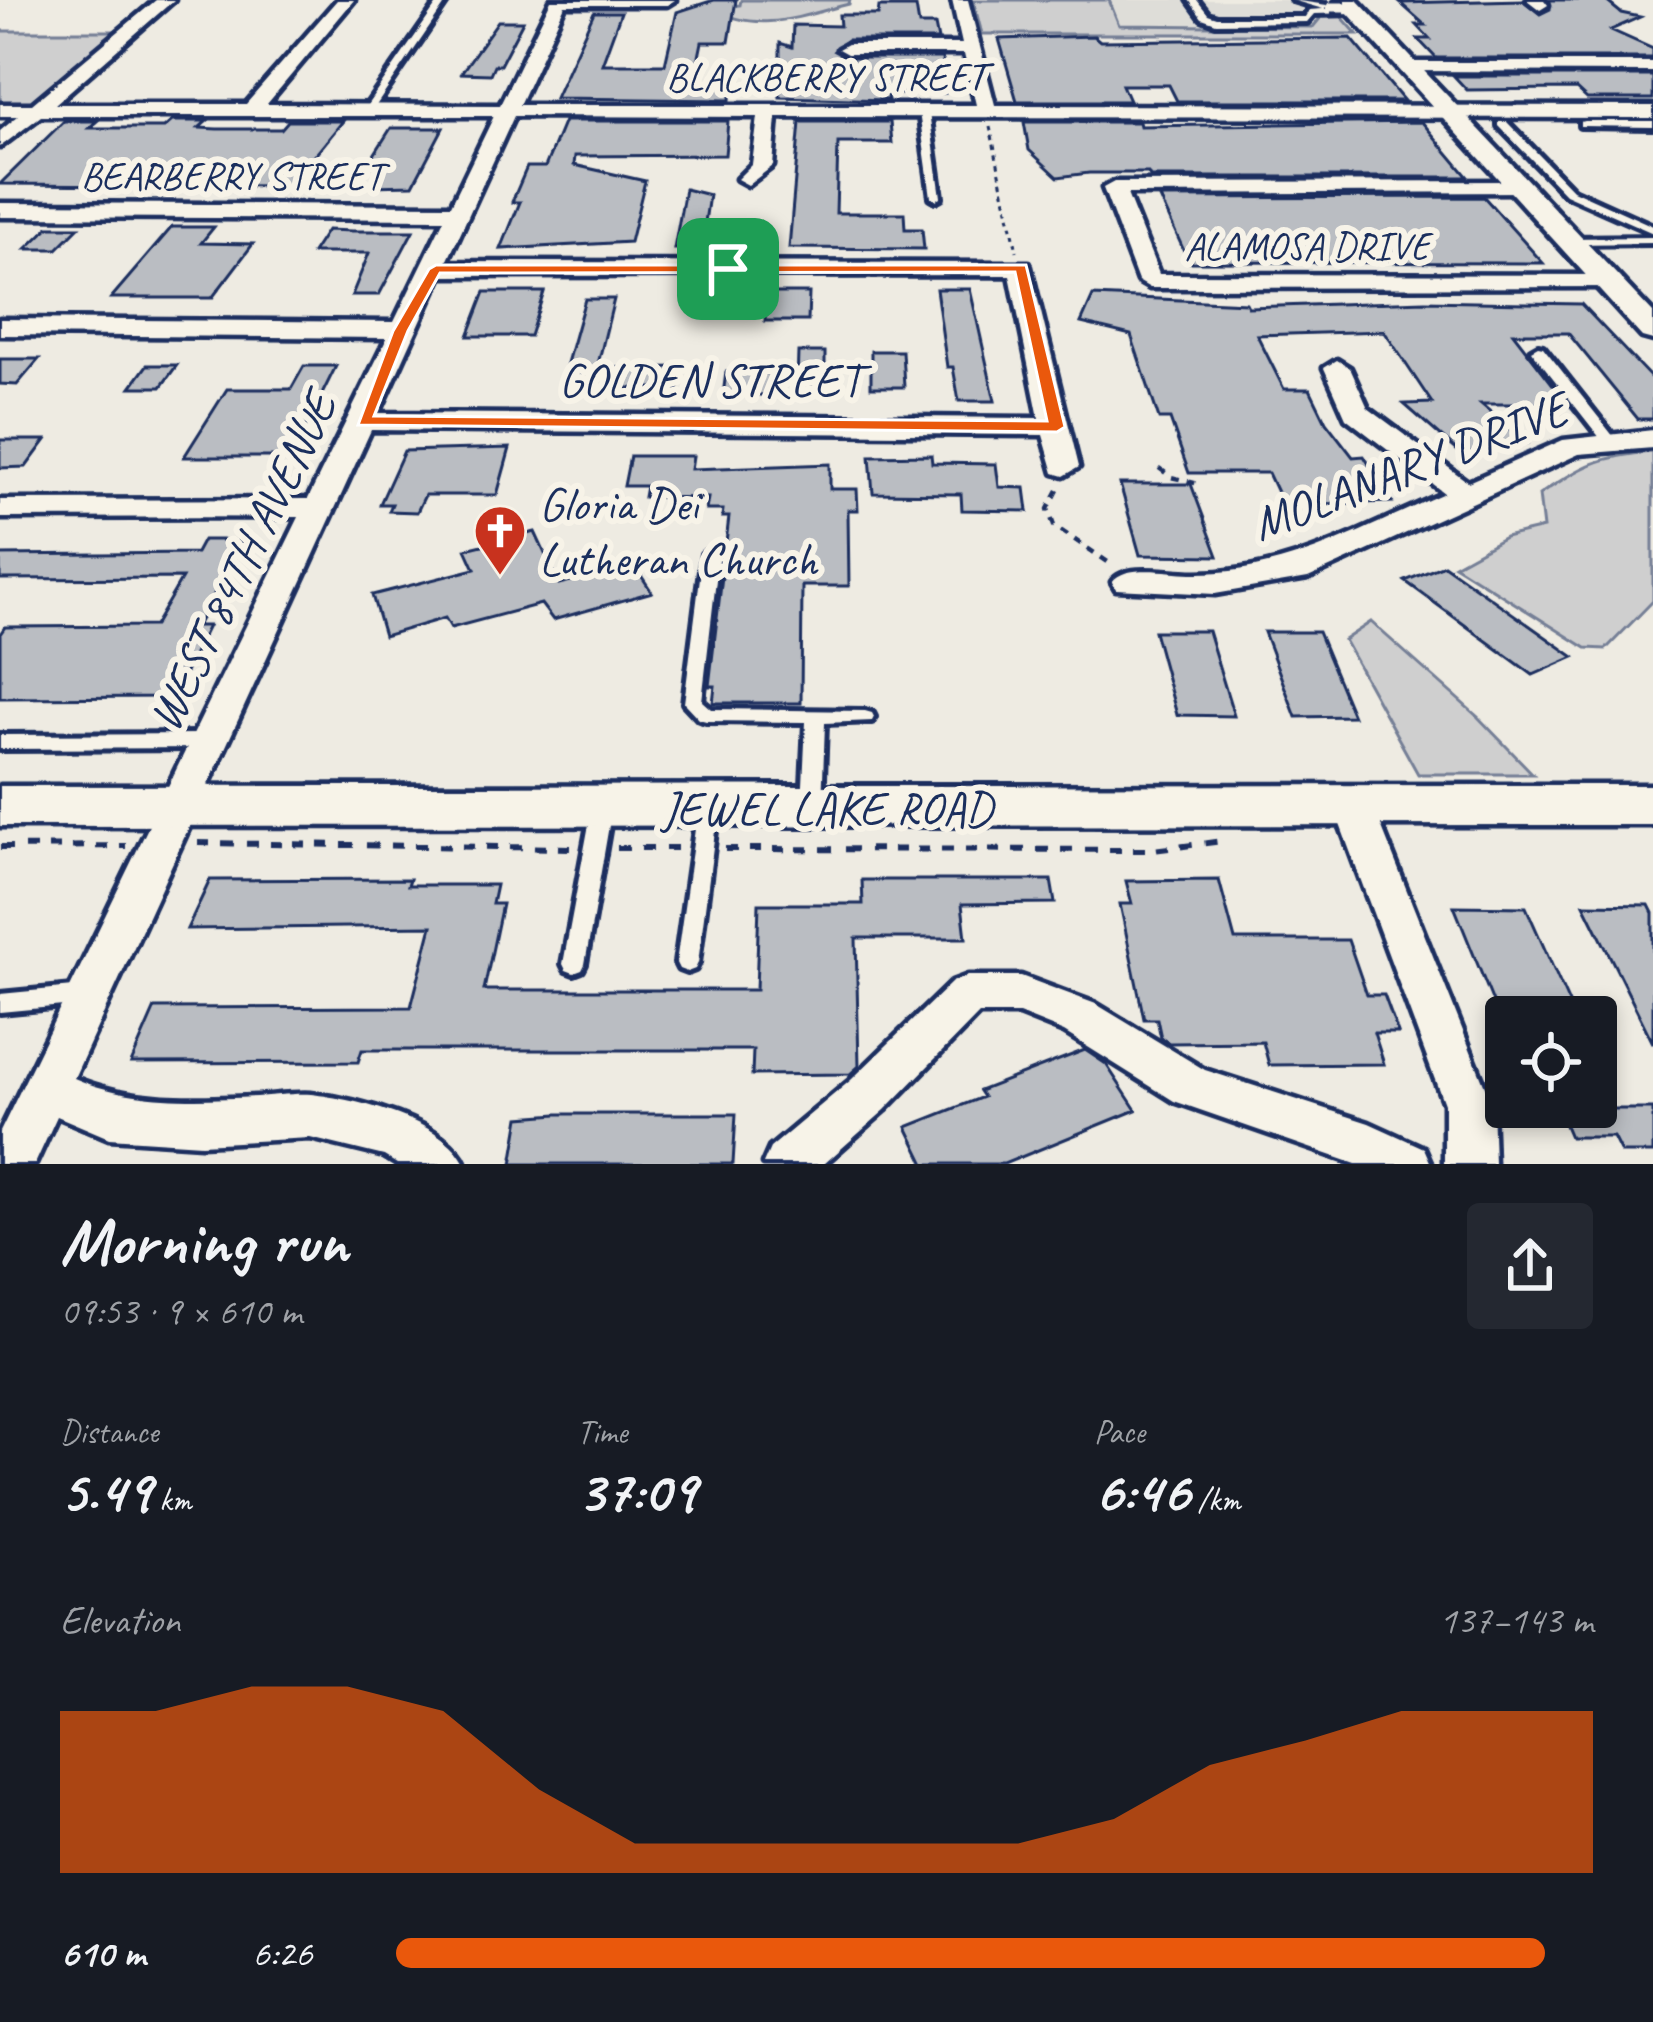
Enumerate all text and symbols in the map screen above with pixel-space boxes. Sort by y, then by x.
street label: BLACKBERRY STREET [666,53,996,102]
street label: BEARBERRY STREET [81,152,391,201]
pin [677,218,779,320]
street label: ALAMOSA DRIVE [1185,222,1434,271]
icon: arrive [695,236,761,302]
street label: GOLDEN STREET [559,350,872,410]
street label: MOLANARY DRIVE [1243,376,1581,554]
street label: WEST 84TH AVENUE [134,378,352,740]
place label: Gloria Dei Lutheran Church [539,474,819,589]
church icon: Gloria Dei Lutheran Church [472,503,528,577]
street label: JEWEL LAKE ROAD [660,778,997,838]
map controls [1485,996,1617,1128]
button: locate [1485,996,1617,1128]
text: Morning run [60,1200,348,1283]
button: share [1467,1203,1593,1329]
text: 09:53 · 9 × 610 m [60,1287,302,1336]
text: Distance [60,1411,158,1453]
text: Time [577,1411,628,1453]
text: Pace [1094,1411,1145,1453]
text: 5.49 [60,1453,151,1529]
text: 37:09 [577,1453,696,1529]
text: 6:46 [1094,1453,1189,1529]
text: km [151,1479,191,1521]
text: /km [1189,1479,1241,1521]
text: Elevation [60,1596,180,1645]
text: 137–143 m [1439,1596,1593,1645]
text: 610 m [60,1929,145,1978]
text: 6:26 [252,1929,312,1978]

